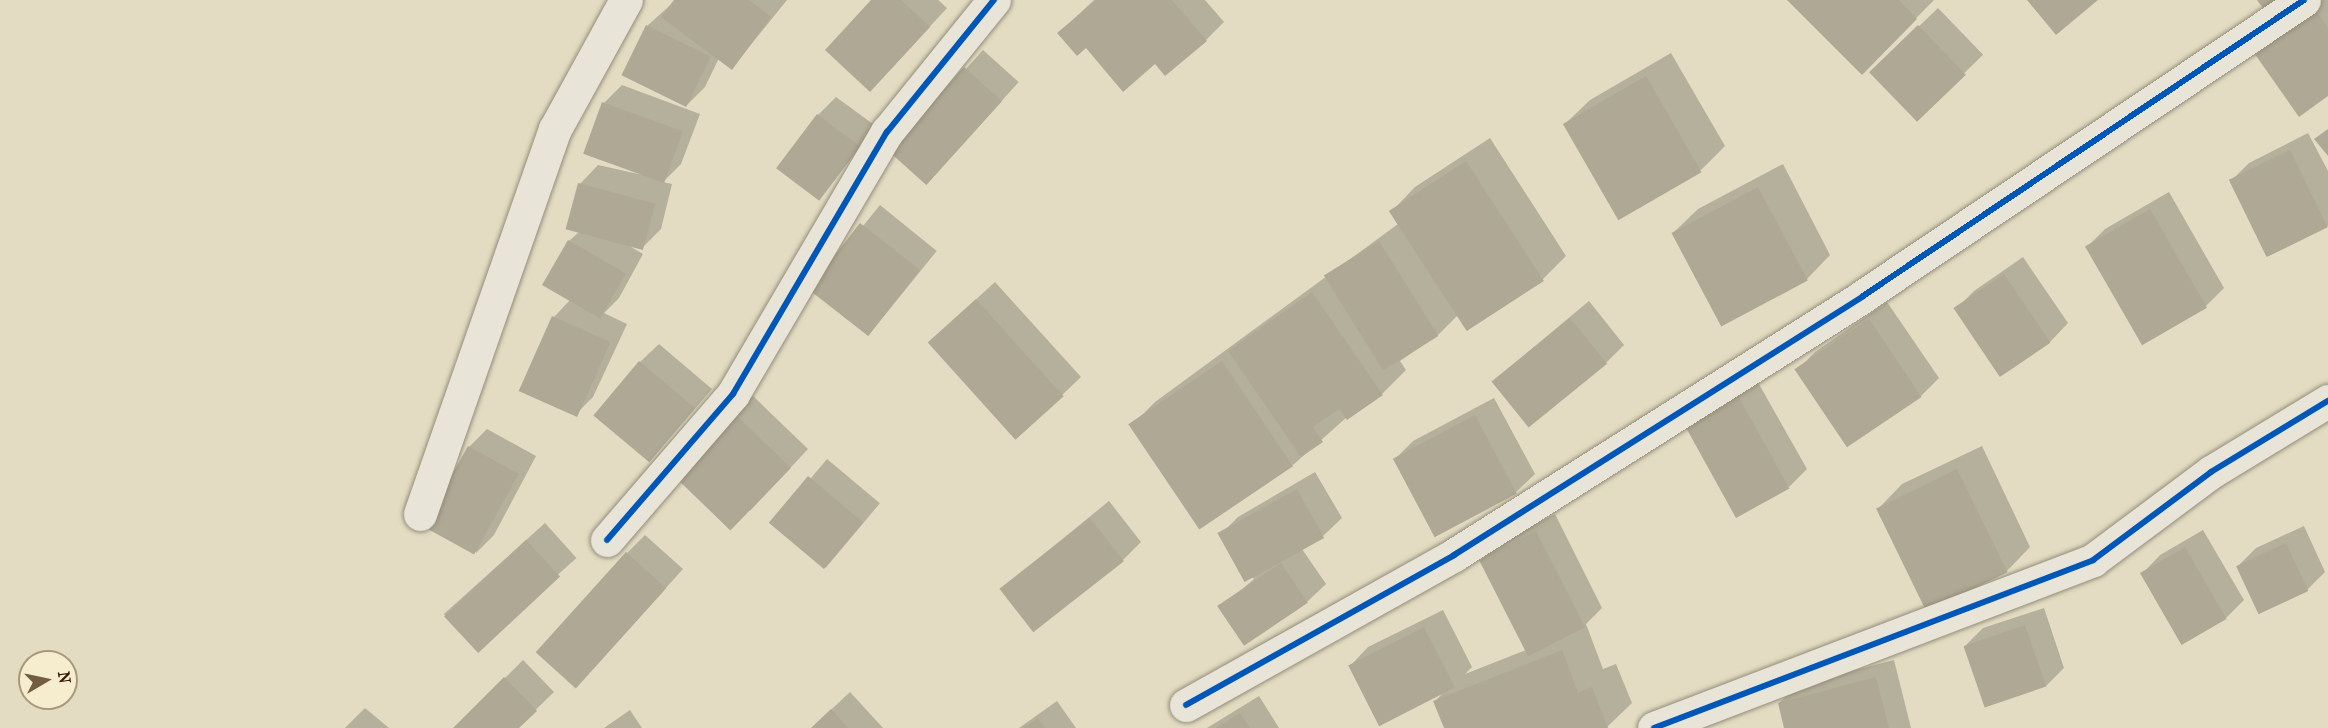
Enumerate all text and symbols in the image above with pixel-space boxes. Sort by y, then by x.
north arrow [18,650,78,710]
text: N [54,670,75,685]

